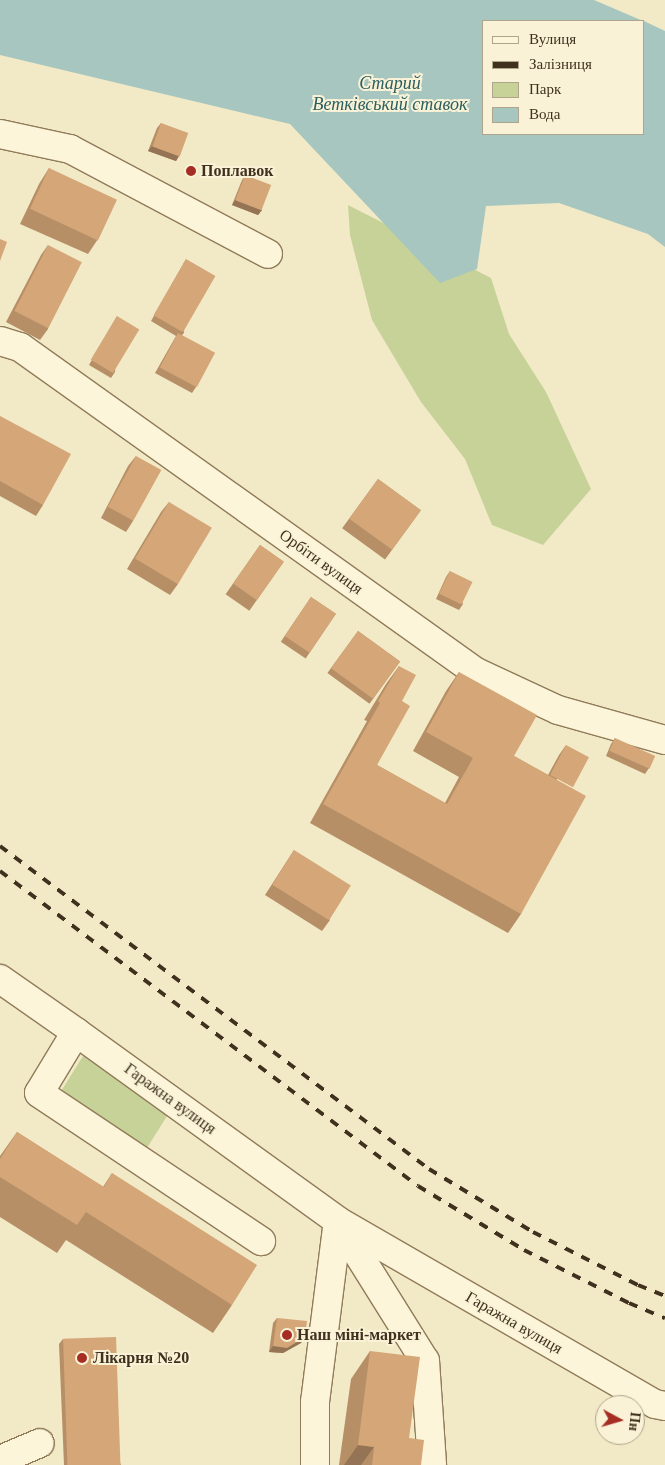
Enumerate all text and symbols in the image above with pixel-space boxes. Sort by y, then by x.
legend [482,20,645,135]
text: Вулиця [529,31,576,47]
text: Залізниця [529,56,592,72]
water label: Старий Ветківський ставок [312,73,468,116]
text: Парк [529,81,561,97]
text: Вода [529,106,560,122]
place label: Поплавок [201,161,273,181]
marker: Поплавок [185,165,197,177]
street label: Орбіти вулиця [276,525,366,599]
street label: Гаражна вулиця [120,1059,220,1139]
street label: Гаражна вулиця [462,1288,566,1358]
place label: Наш міні-маркет [297,1325,421,1345]
marker: Наш міні-маркет [281,1329,293,1341]
place label: Лікарня №20 [93,1348,189,1368]
marker: Лікарня №20 [75,1351,89,1365]
north arrow [595,1395,645,1445]
text: Пн [626,1411,643,1432]

